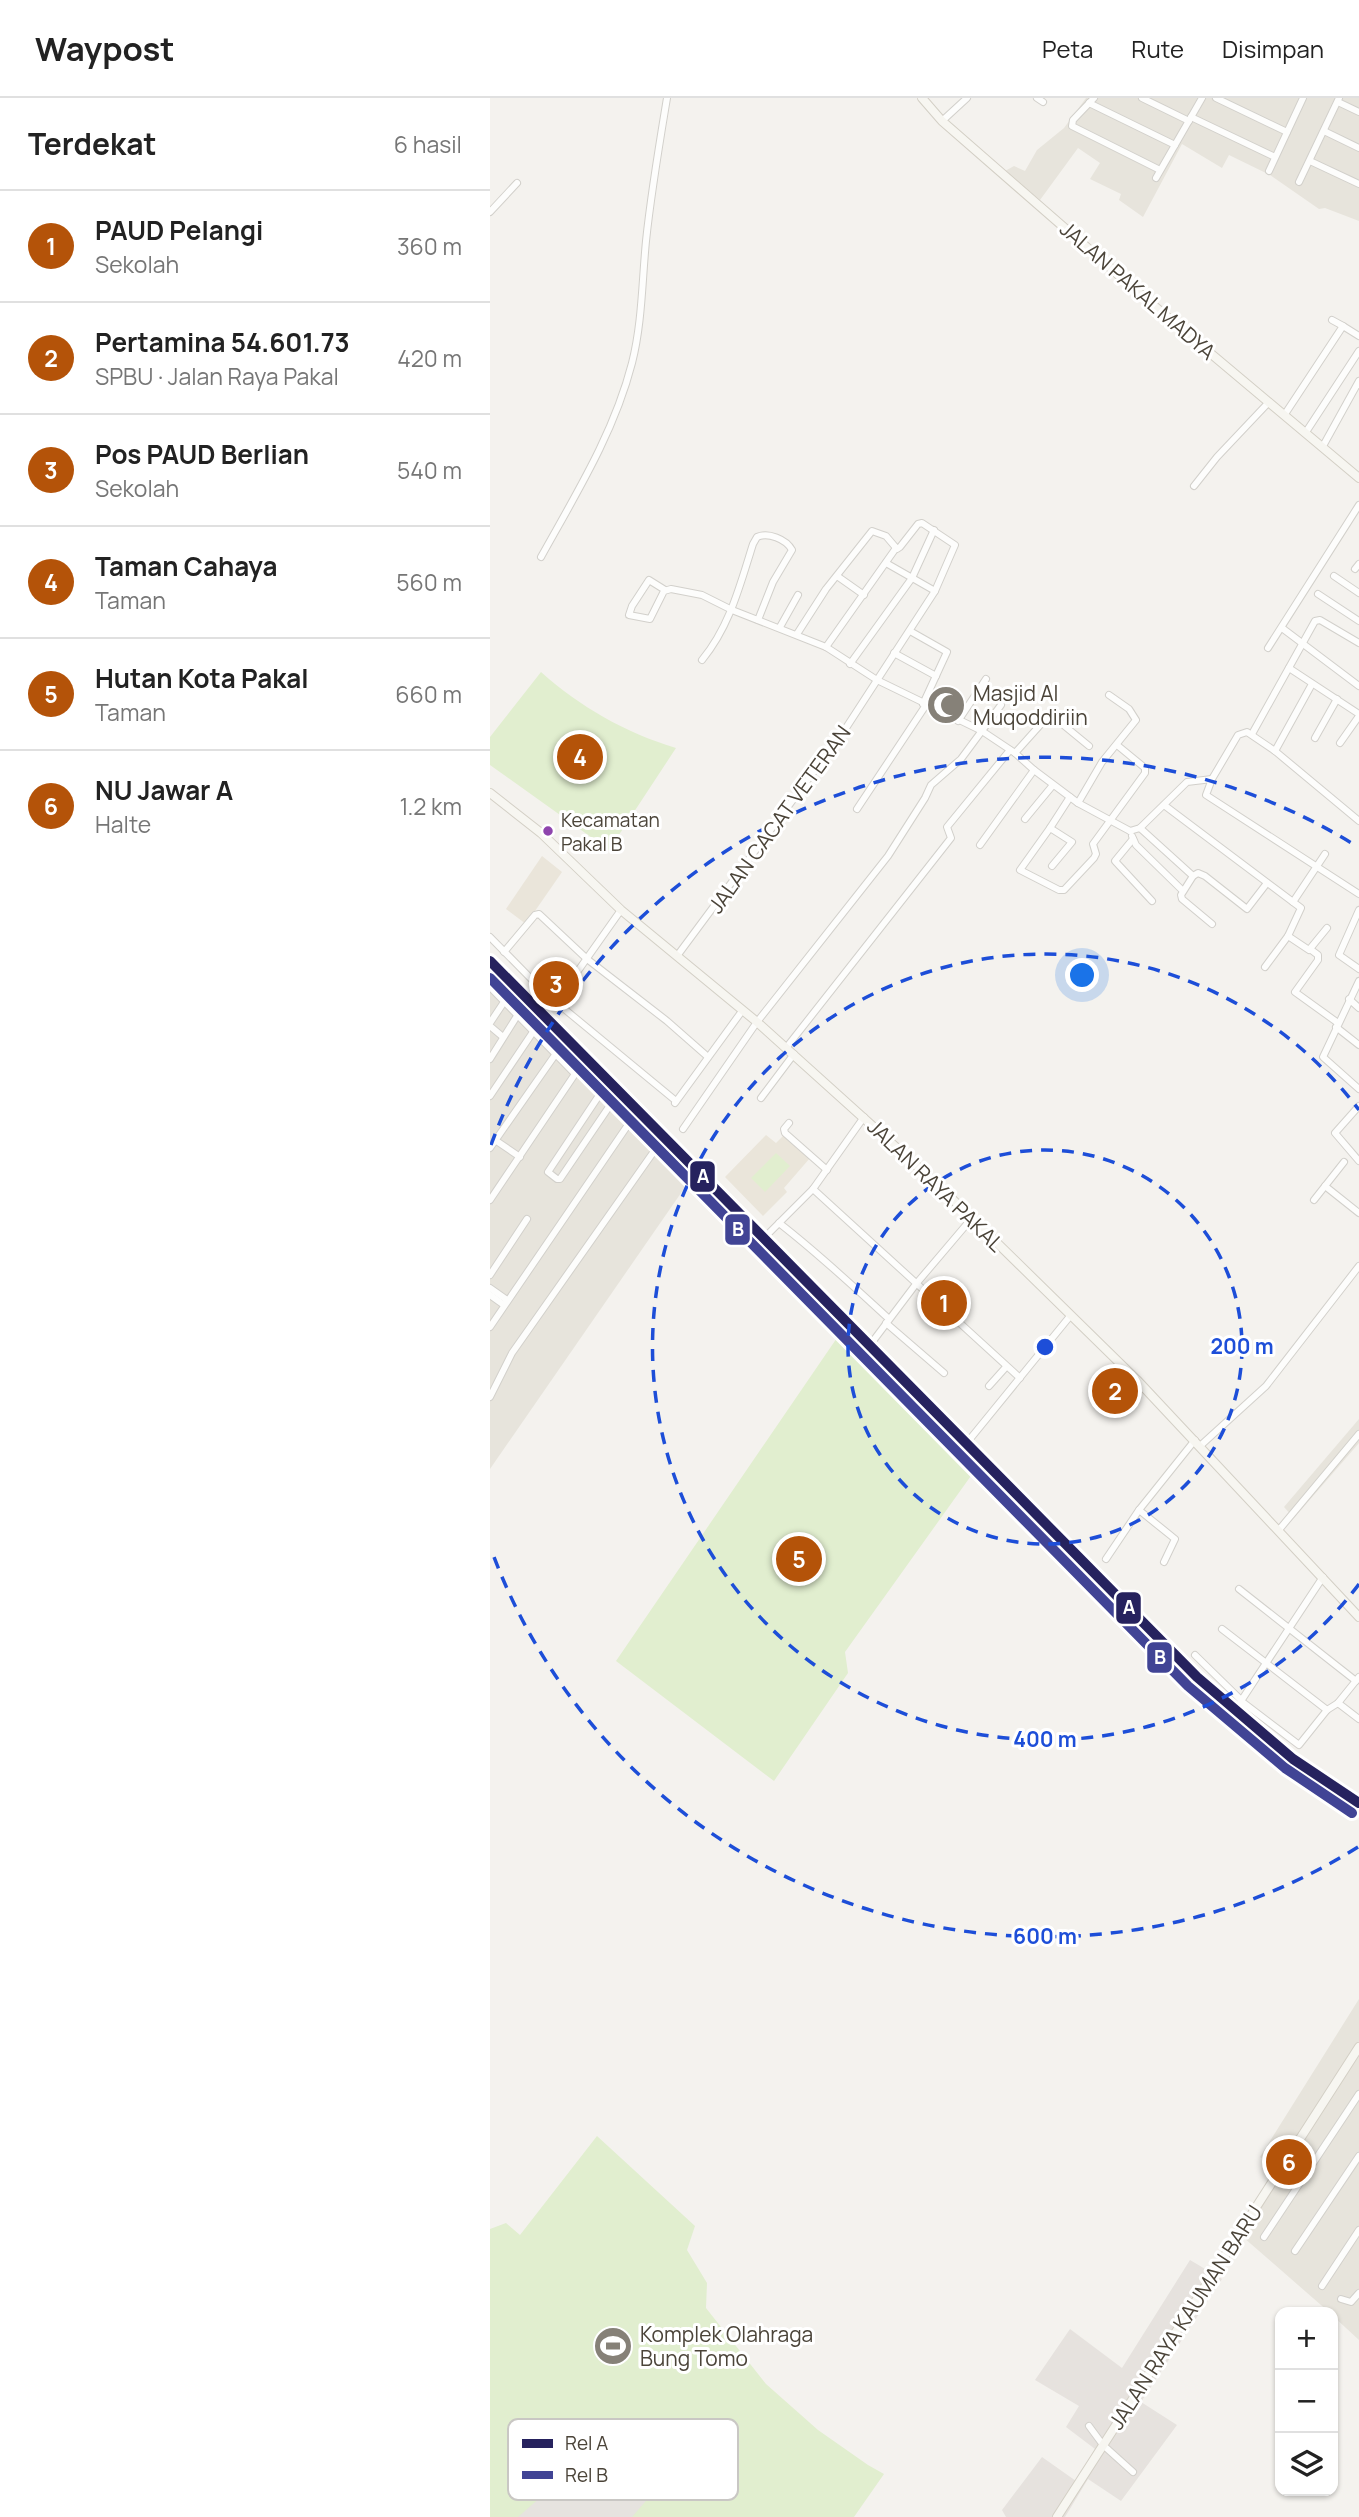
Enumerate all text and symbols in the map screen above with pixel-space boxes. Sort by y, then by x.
text: Waypost [35,26,175,71]
text: Peta [1042,32,1093,65]
text: Rute [1131,32,1184,65]
text: Disimpan [1222,32,1324,65]
text: Terdekat [28,123,157,164]
text: 6 hasil [394,128,462,160]
text: PAUD Pelangi [95,212,263,248]
street label: JALAN PAKAL MADYA [1054,215,1222,365]
text: 1 [46,230,56,262]
text: 360 m [397,230,462,262]
text: Sekolah [95,248,179,280]
text: Pertamina 54.601.73 [95,324,350,360]
text: 2 [44,342,58,374]
text: 420 m [397,342,462,374]
text: SPBU · Jalan Raya Pakal [95,360,339,392]
text: Pos PAUD Berlian [95,436,309,472]
text: 3 [44,454,58,486]
text: 540 m [397,454,462,486]
text: Sekolah [95,472,179,504]
text: Taman Cahaya [95,548,277,584]
text: 4 [44,566,58,598]
text: 560 m [396,566,462,598]
text: Taman [95,584,166,616]
text: Hutan Kota Pakal [95,660,309,696]
text: 5 [44,678,58,710]
text: 660 m [395,678,462,710]
place label: Masjid Al Muqoddiriin [973,679,1088,731]
mosque icon: Masjid Al Muqoddiriin [925,684,967,726]
text: Taman [95,696,166,728]
street label: JALAN CACAT VETERAN [701,720,857,918]
pin: 4 [557,731,603,783]
text: NU Jawar A [95,772,233,808]
text: 6 [44,790,58,822]
text: 1.2 km [399,790,462,822]
place label: Kecamatan Pakal B [561,807,660,857]
text: Halte [95,808,151,840]
marker: Kecamatan Pakal B [541,824,555,838]
pin: 3 [533,958,579,1010]
your location [1065,958,1099,992]
street label: JALAN RAYA PAKAL [862,1113,1011,1258]
line badge: A [689,1160,716,1193]
text: A [697,1163,710,1189]
line badge: B [724,1213,751,1246]
text: B [732,1216,744,1242]
pin: 1 [921,1277,967,1329]
text: 200 m [1210,1332,1274,1360]
centre of rings [1033,1335,1057,1359]
pin: 2 [1092,1365,1138,1417]
pin: 5 [776,1533,822,1585]
line badge: A [1115,1591,1142,1625]
text: A [1123,1594,1136,1620]
line badge: B [1146,1641,1173,1674]
text: B [1154,1644,1166,1670]
text: 400 m [1013,1725,1077,1753]
text: 600 m [1013,1922,1077,1950]
pin: 6 [1266,2136,1312,2188]
street label: JALAN RAYA KAUMAN BARU [1102,2200,1268,2434]
map controls [1275,2307,1338,2496]
button: + [1275,2307,1338,2370]
place label: Komplek Olahraga Bung Tomo [640,2320,813,2372]
sports icon: Komplek Olahraga Bung Tomo [592,2325,634,2367]
button: − [1275,2370,1338,2433]
legend [508,2419,738,2500]
text: Rel A [565,2430,608,2456]
button: layers [1275,2433,1338,2496]
text: Rel B [565,2462,608,2488]

